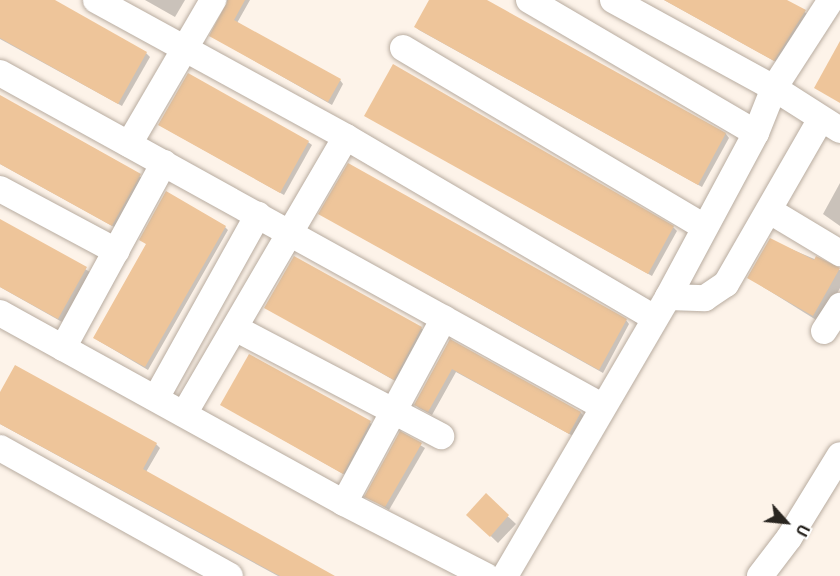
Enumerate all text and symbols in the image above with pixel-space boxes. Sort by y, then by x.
north arrow [756,492,816,552]
text: U [792,521,813,539]

